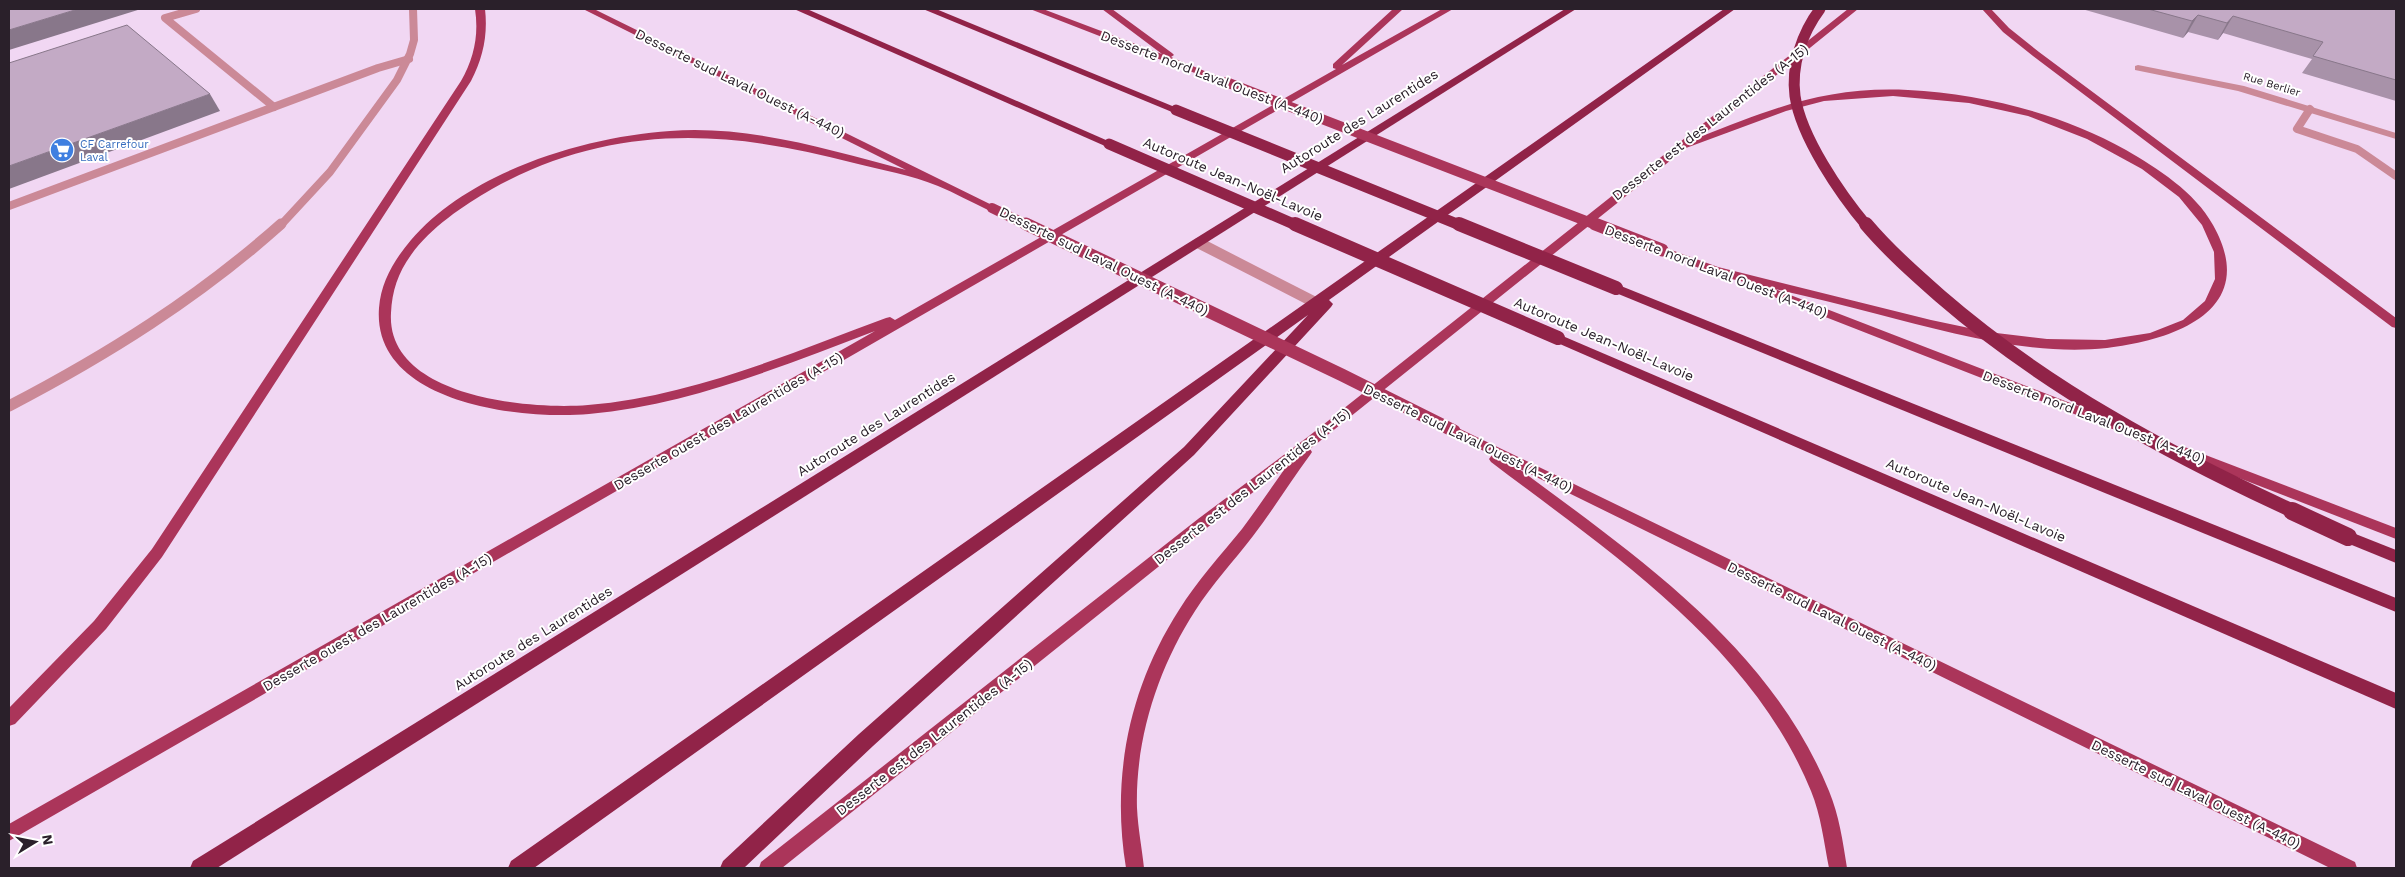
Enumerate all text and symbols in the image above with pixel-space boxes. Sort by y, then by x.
street label: Desserte sud Laval Ouest (A-440) [633,25,847,141]
street label: Desserte nord Laval Ouest (A-440) [1099,27,1326,127]
street label: Desserte est des Laurentides (A-15) [1609,40,1811,204]
street label: Autoroute des Laurentides [1277,66,1441,176]
street label: Rue Berlier [2242,70,2303,99]
street label: Autoroute Jean-Noël-Lavoie [1141,134,1325,224]
supermarket icon: CF Carrefour Laval [49,137,75,163]
place label: CF Carrefour Laval [80,138,149,164]
street label: Desserte sud Laval Ouest (A-440) [997,203,1211,319]
street label: Desserte nord Laval Ouest (A-440) [1603,221,1830,321]
street label: Autoroute Jean-Noël-Lavoie [1512,294,1696,384]
street label: Desserte ouest des Laurentides (A-15) [611,349,845,493]
street label: Desserte nord Laval Ouest (A-440) [1981,367,2208,467]
street label: Autoroute des Laurentides [794,369,958,479]
street label: Desserte sud Laval Ouest (A-440) [1361,380,1575,496]
street label: Desserte est des Laurentides (A-15) [1151,404,1353,568]
street label: Autoroute Jean-Noël-Lavoie [1884,455,2068,545]
street label: Desserte ouest des Laurentides (A-15) [260,550,494,694]
street label: Desserte sud Laval Ouest (A-440) [1725,558,1939,674]
street label: Autoroute des Laurentides [451,583,615,693]
street label: Desserte est des Laurentides (A-15) [833,655,1035,819]
street label: Desserte sud Laval Ouest (A-440) [2089,736,2303,852]
north arrow [10,817,60,867]
text: N [39,833,57,846]

